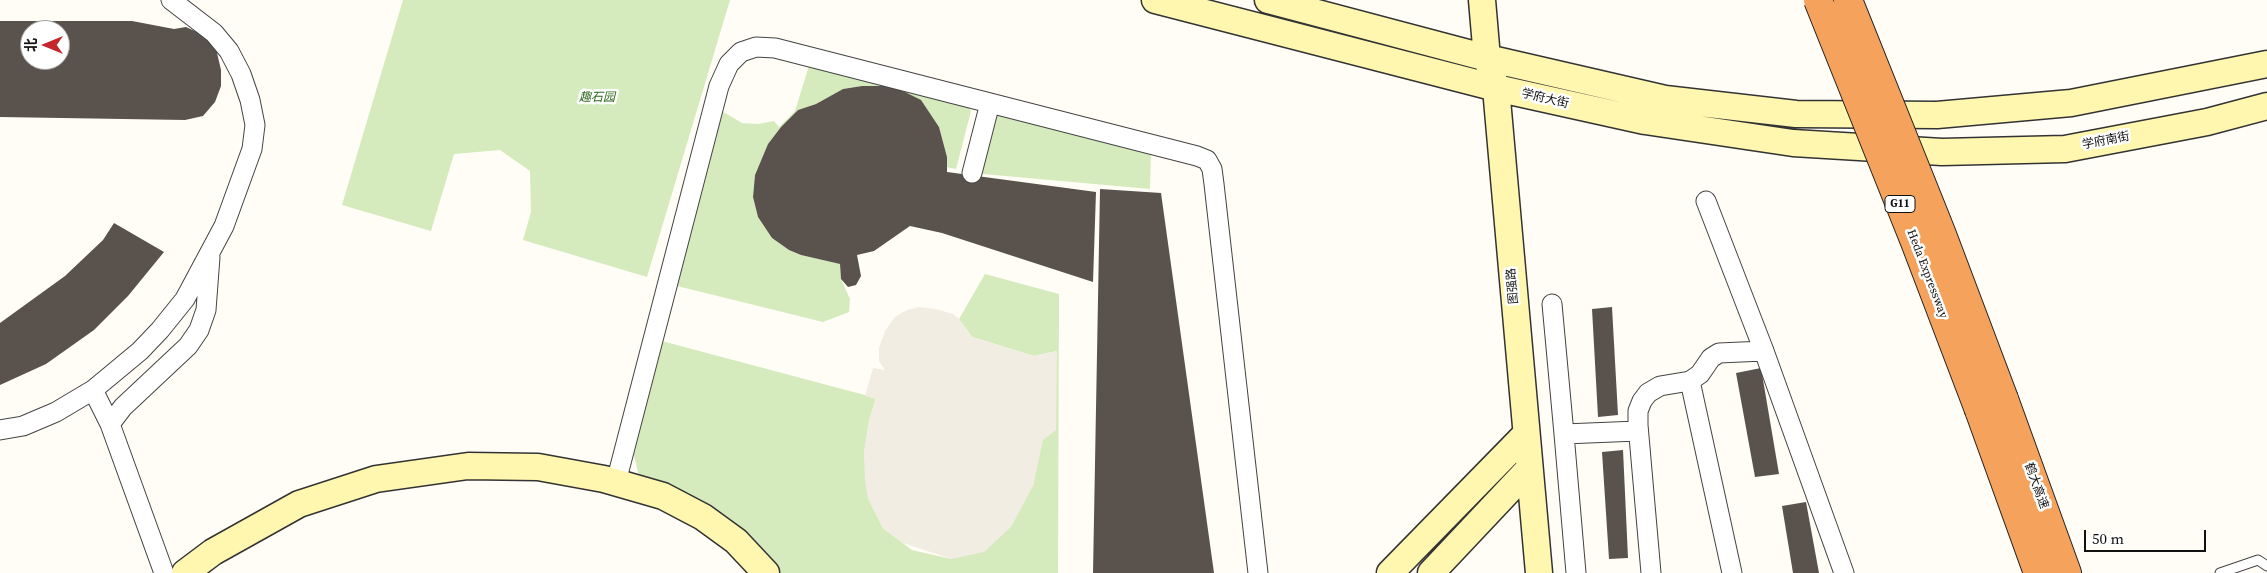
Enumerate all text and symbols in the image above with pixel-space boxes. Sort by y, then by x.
north arrow [20,20,70,70]
text: 北 [21,38,41,52]
street label: 学府大街 [1520,87,1570,111]
park label: 趣石园 [579,91,615,105]
street label: 学府南街 [2081,129,2131,153]
road number: G11 [1885,195,1915,212]
street label: Heda Expressway [1903,228,1951,320]
street label: 图强路 [1504,267,1522,305]
street label: 鹤大高速 [2021,461,2051,511]
scale bar [2087,520,2210,552]
text: 50 m [2092,528,2124,549]

